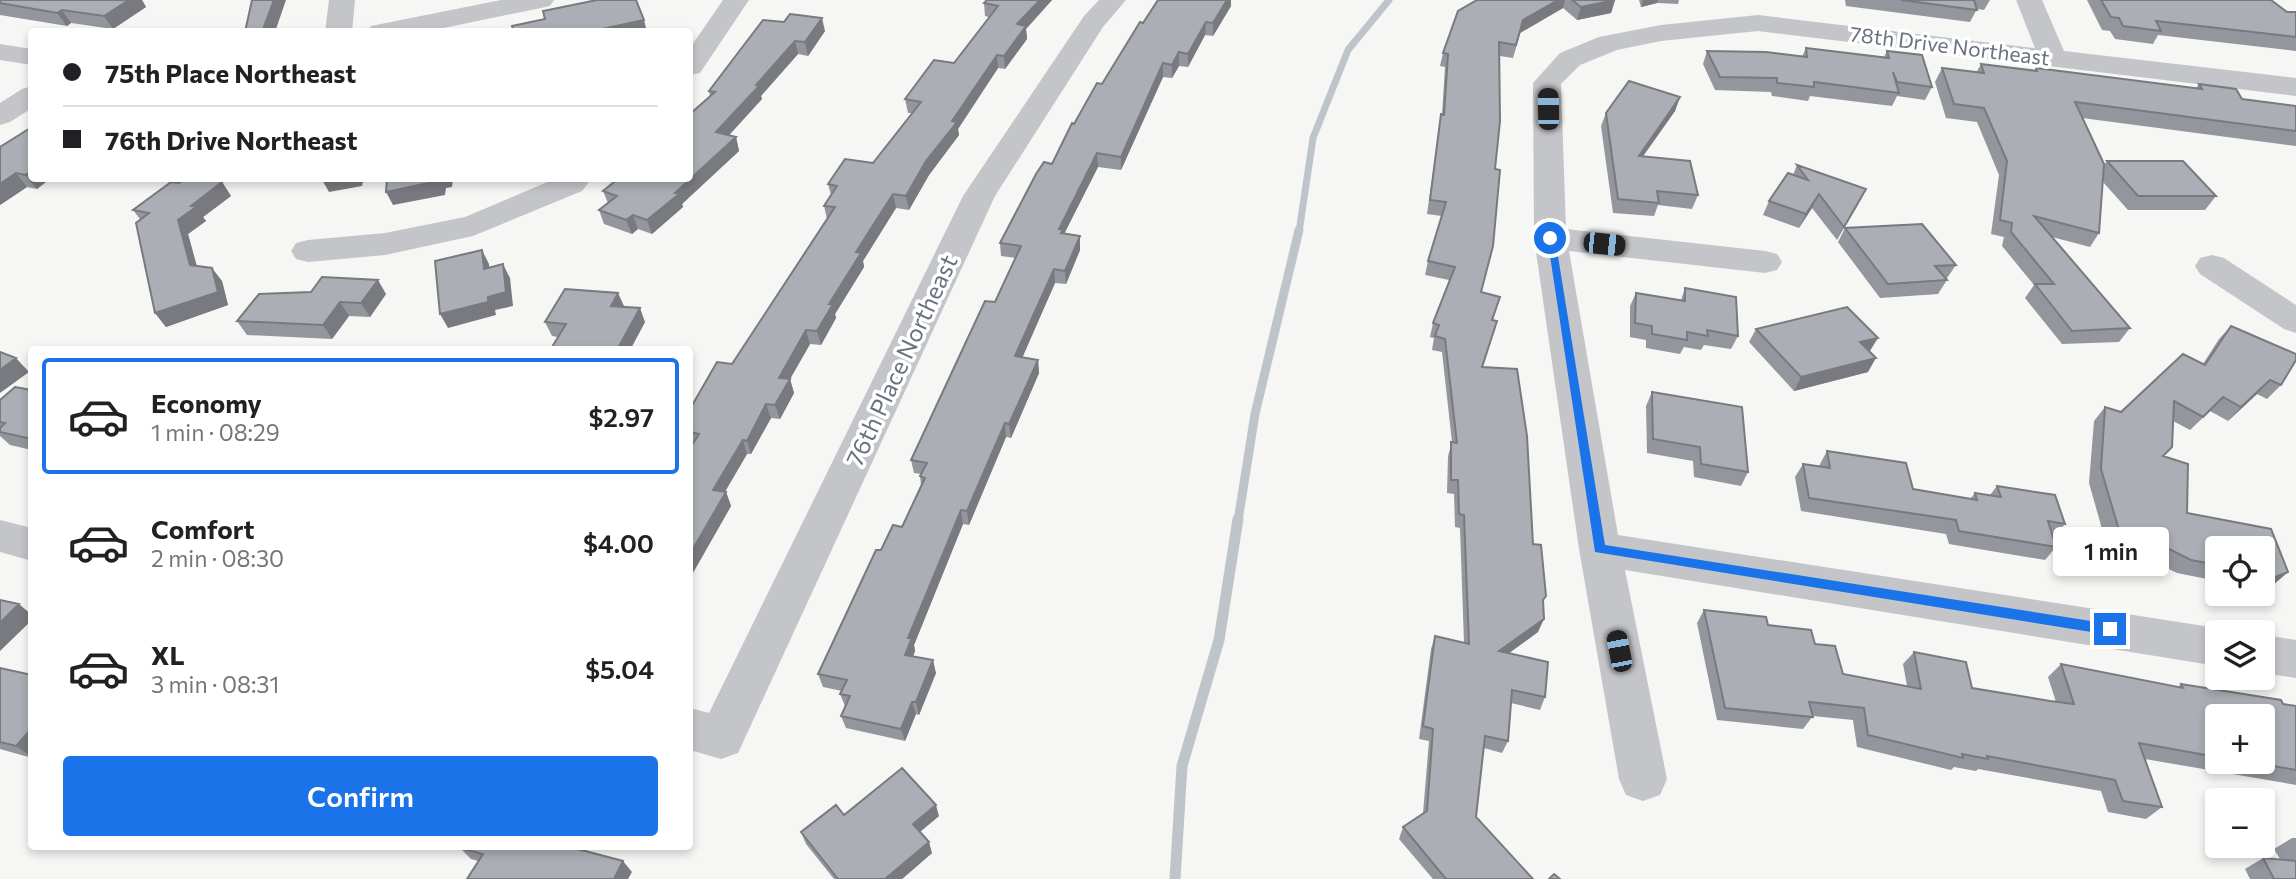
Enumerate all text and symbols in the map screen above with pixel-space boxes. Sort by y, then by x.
street label: 78th Drive Northeast [1849,20,2051,70]
text: 75th Place Northeast [105,57,356,88]
car [1538,88,1559,130]
text: 76th Drive Northeast [105,124,358,155]
route start [1534,222,1566,254]
car [1583,231,1626,257]
street label: 76th Place Northeast [839,250,963,470]
icon: car [67,385,130,448]
text: Economy [151,387,262,418]
text: $2.97 [588,401,654,432]
text: 1 min · 08:29 [151,418,280,446]
icon: car [67,511,130,574]
text: Comfort [151,513,254,544]
text: $4.00 [583,527,654,558]
callout: 1 min [2052,528,2168,576]
map controls [2205,536,2275,858]
button: locate [2205,536,2275,606]
text: 1 min [2084,537,2138,565]
text: 2 min · 08:30 [151,544,284,572]
route end [2094,613,2126,645]
button: layers [2205,620,2275,690]
car [1605,628,1634,674]
icon: car [67,637,130,700]
text: XL [151,639,185,670]
text: $5.04 [585,653,654,684]
text: 3 min · 08:31 [151,670,279,698]
button: + [2205,704,2275,774]
button: Confirm [63,756,658,836]
button: − [2205,788,2275,858]

